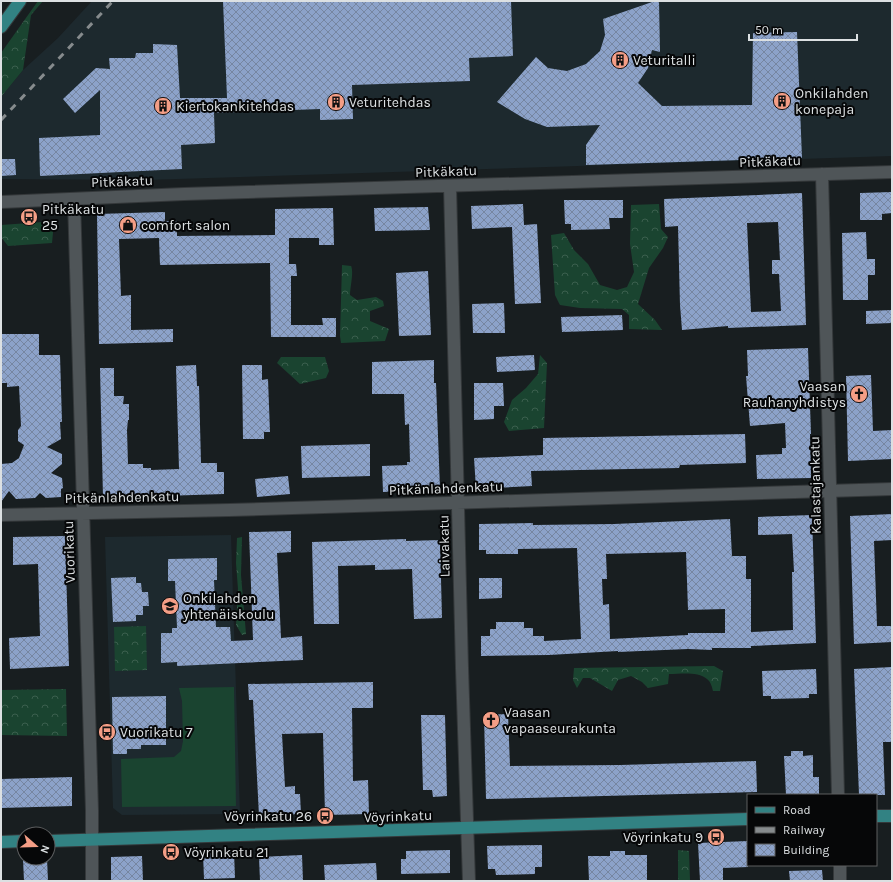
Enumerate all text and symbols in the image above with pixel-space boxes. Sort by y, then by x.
scale bar [749,16,857,42]
text: 50 m [755,23,783,37]
building icon: Veturitalli [610,50,630,70]
place label: Veturitalli [633,52,696,69]
place label: Onkilahden konepaja [795,85,869,118]
building icon: Onkilahden konepaja [772,91,792,111]
building icon: Veturitehdas [326,92,346,112]
place label: Veturitehdas [349,94,431,111]
building icon: Kiertokankitehdas [153,96,173,116]
place label: Kiertokankitehdas [176,98,294,115]
street label: Pitkäkatu [739,152,801,171]
street label: Pitkäkatu [415,162,477,181]
street label: Pitkäkatu [91,172,153,191]
place label: Pitkäkatu 25 [42,201,104,234]
bus stop icon: Pitkäkatu 25 [19,207,39,227]
shop icon: comfort salon [118,215,138,235]
place label: comfort salon [141,217,230,234]
place label: Vaasan Rauhanyhdistys [743,378,846,411]
church icon: Vaasan Rauhanyhdistys [849,384,869,404]
street label: Kalastajankatu [806,436,825,534]
street label: Pitkänlahdenkatu [388,478,504,499]
street label: Pitkänlahdenkatu [65,488,179,507]
street label: Laivakatu [435,515,454,577]
street label: Vuorikatu [60,520,79,584]
place label: Onkilahden yhtenäiskoulu [182,590,275,623]
school or university icon: Onkilahden yhtenäiskoulu [160,596,180,616]
place label: Vaasan vapaaseurakunta [504,704,616,737]
church icon: Vaasan vapaaseurakunta [481,710,501,730]
bus stop icon: Vuorikatu 7 [97,722,117,742]
place label: Vuorikatu 7 [120,724,193,741]
legend [747,794,877,866]
text: Road [783,803,811,817]
bus stop icon: Vöyrinkatu 26 [315,806,335,826]
street label: Vöyrinkatu [363,807,433,826]
place label: Vöyrinkatu 26 [224,808,312,825]
text: Railway [783,823,825,837]
north arrow [16,826,56,866]
bus stop icon: Vöyrinkatu 9 [706,827,726,847]
place label: Vöyrinkatu 9 [623,829,703,846]
bus stop icon: Vöyrinkatu 21 [161,842,181,862]
text: N [37,843,52,855]
text: Building [783,843,830,857]
place label: Vöyrinkatu 21 [184,844,269,861]

